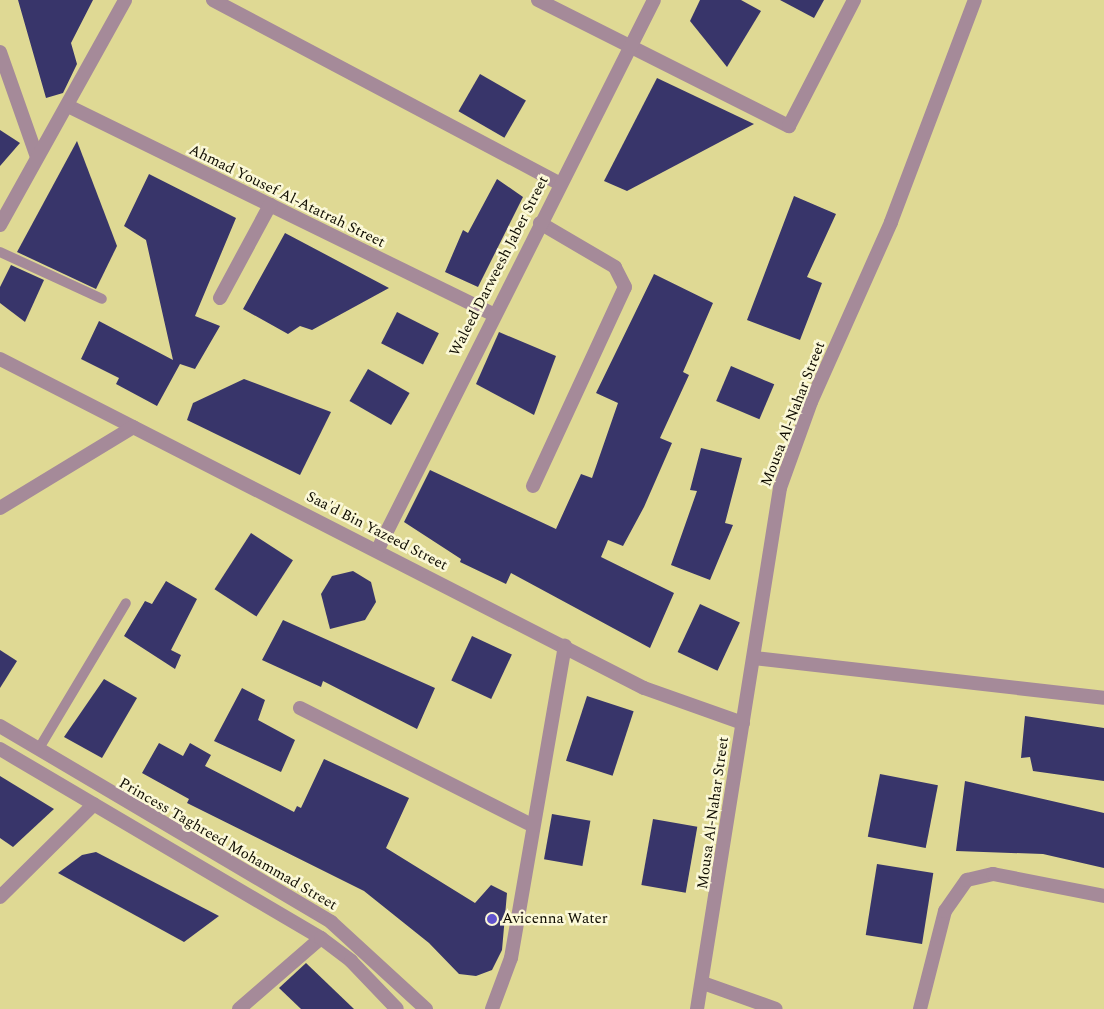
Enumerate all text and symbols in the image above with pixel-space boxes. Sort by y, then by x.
street label: Ahmad Yousef Al-Atatrah Street [186,141,388,251]
street label: Waleed Darweesh Jaber Street [446,173,552,359]
street label: Mousa Al-Nahar Street [757,339,829,489]
street label: Saa'd Bin Yazeed Street [303,488,451,574]
street label: Mousa Al-Nahar Street [693,736,733,890]
street label: Princess Taghreed Mohammad Street [116,774,340,914]
place label: Avicenna Water [502,910,608,928]
marker: Avicenna Water [486,913,498,925]

